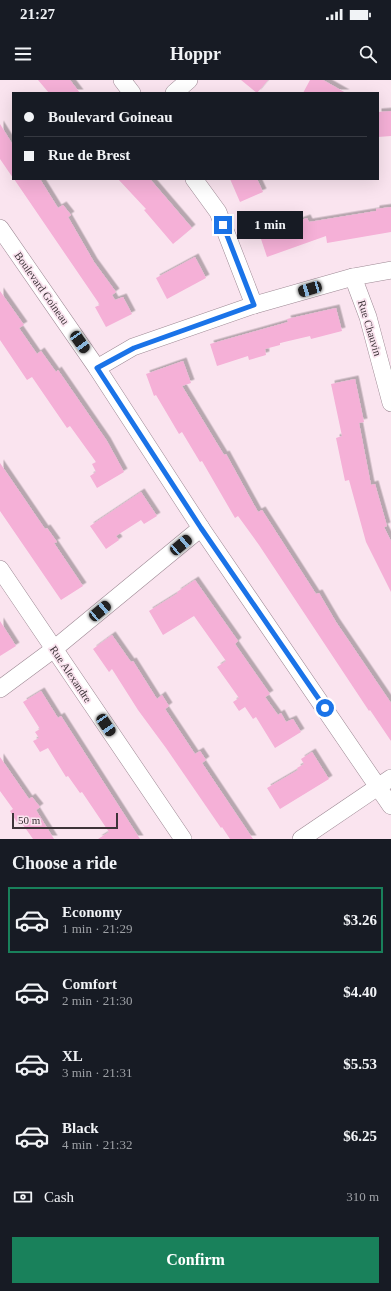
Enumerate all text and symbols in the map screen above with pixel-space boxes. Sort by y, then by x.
text: 21:27 [20,6,55,22]
icon: menu [12,43,34,65]
icon: search [357,43,379,65]
text: Hoppr [170,44,221,64]
text: Boulevard Goineau [48,109,173,125]
text: Rue de Brest [48,147,130,163]
callout: 1 min [237,211,303,239]
route end [214,216,232,234]
text: 1 min [254,217,286,232]
street label: Boulevard Goineau [12,249,72,327]
car [297,280,323,298]
street label: Rue Chauvin [356,299,384,358]
car [68,329,92,355]
car [168,533,194,557]
car [87,599,113,623]
street label: Rue Alexandre [48,643,94,705]
route start [316,699,334,717]
car [94,712,118,738]
scale bar [12,811,118,830]
text: 50 m [18,814,40,826]
text: Choose a ride [12,853,117,873]
icon: car [14,902,50,938]
text: Economy [62,904,122,920]
text: $3.26 [343,912,377,928]
text: 1 min · 21:29 [62,921,132,936]
icon: car [14,974,50,1010]
text: Comfort [62,976,117,992]
text: $4.40 [343,984,377,1000]
text: 2 min · 21:30 [62,993,132,1008]
icon: car [14,1046,50,1082]
text: XL [62,1048,83,1064]
text: $5.53 [343,1056,377,1072]
text: 3 min · 21:31 [62,1065,132,1080]
icon: car [14,1118,50,1154]
text: Black [62,1120,99,1136]
text: $6.25 [343,1128,377,1144]
text: 4 min · 21:32 [62,1137,132,1152]
icon: cash [12,1186,34,1208]
text: Cash [44,1189,74,1205]
text: 310 m [346,1189,379,1204]
button: Confirm [12,1237,379,1283]

